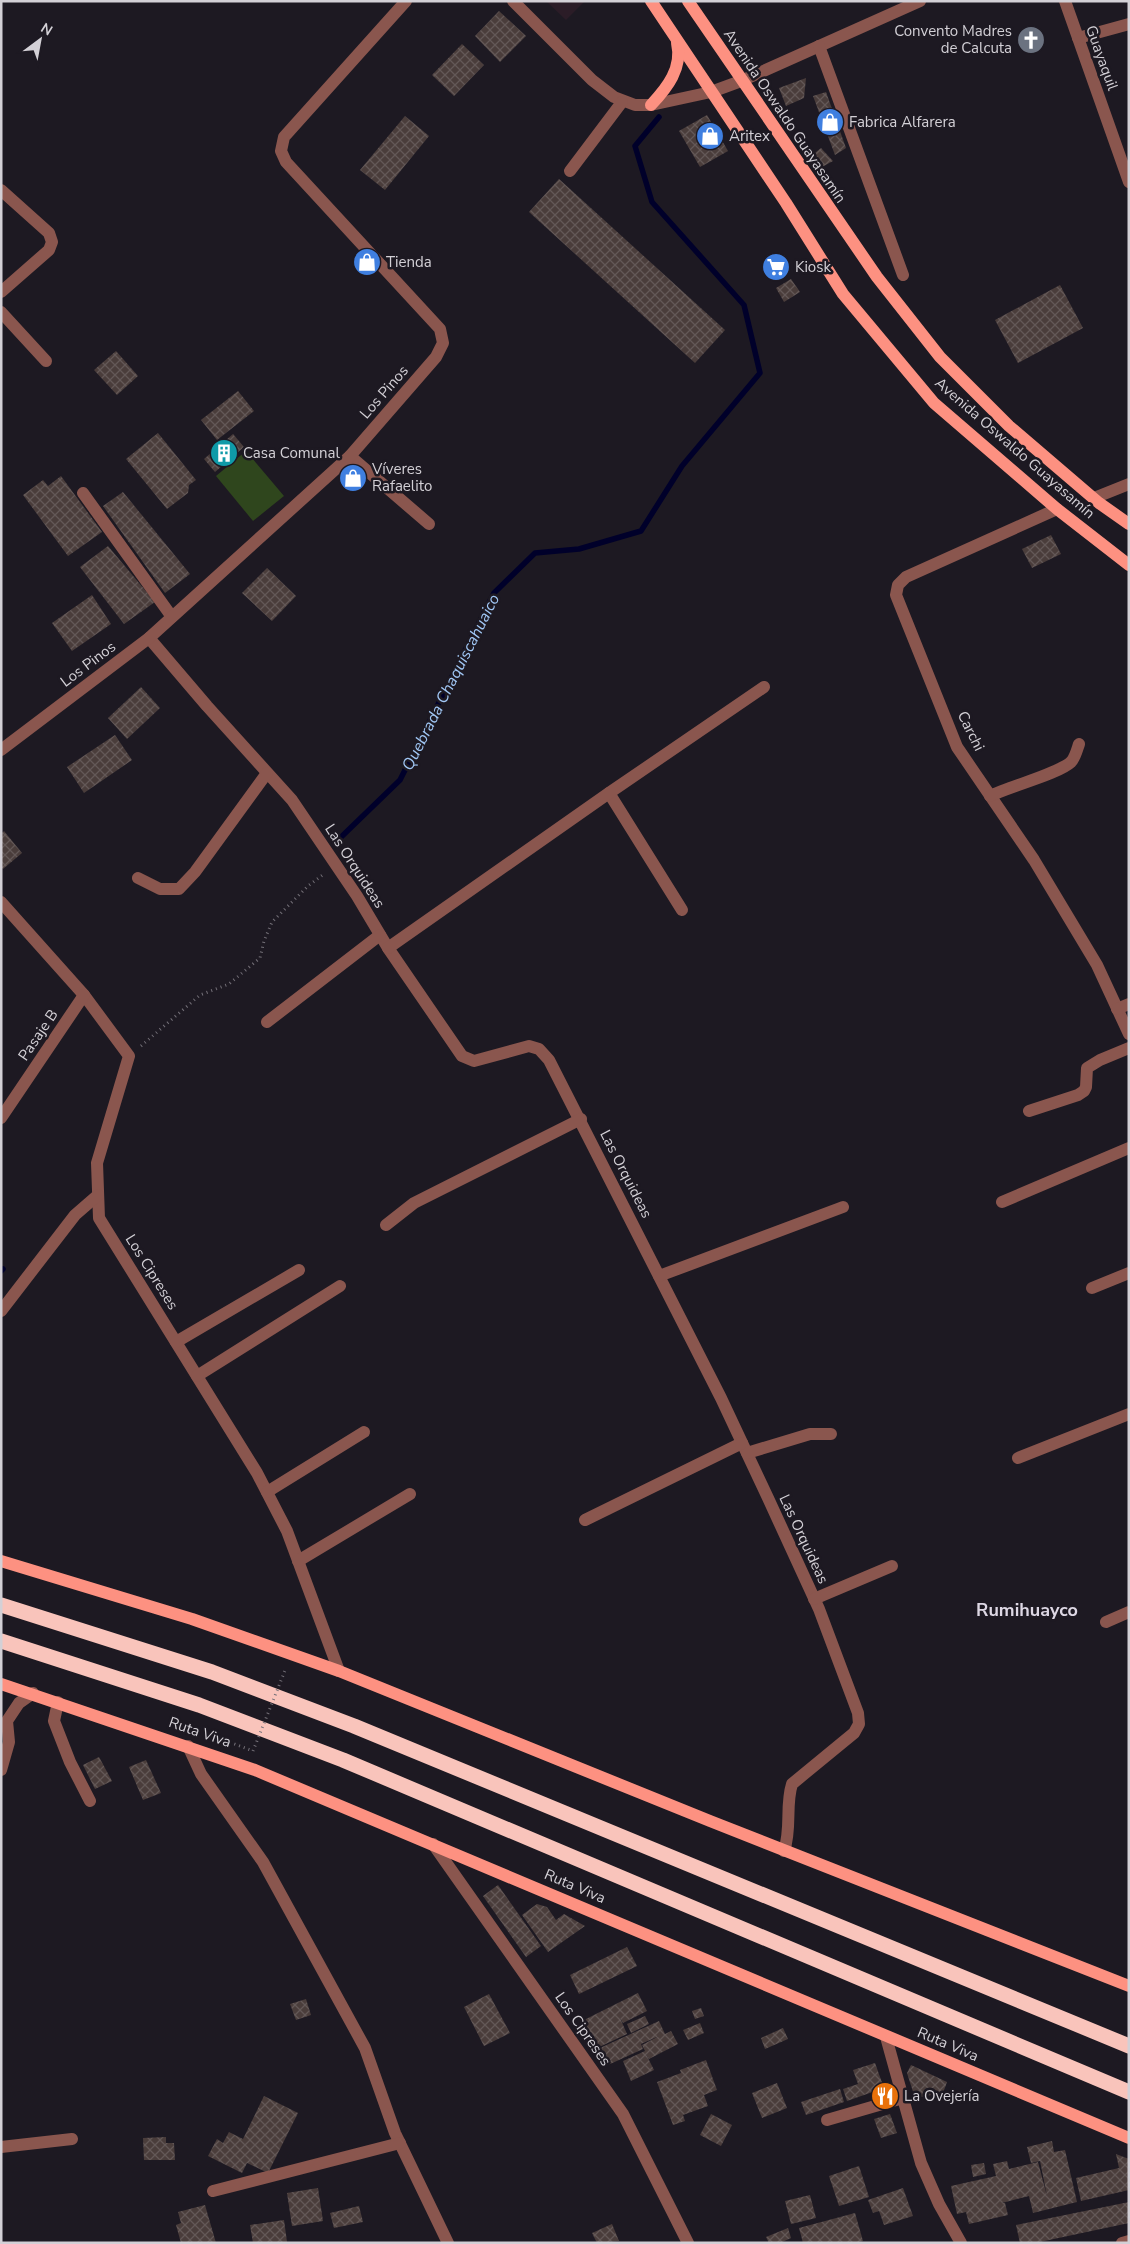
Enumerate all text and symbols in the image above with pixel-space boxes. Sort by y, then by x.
north arrow [15,15,65,65]
text: N [37,19,56,40]
place label: Convento Madres de Calcuta [894,21,1012,58]
street label: Guayaquil [1081,23,1123,94]
street label: Avenida Oswaldo Guayasamín [719,25,851,207]
church icon: Convento Madres de Calcuta [1016,25,1046,55]
shop icon: Fabrica Alfarera [815,107,845,137]
place label: Fabrica Alfarera [849,112,956,132]
shop icon: Aritex [695,121,725,151]
place label: Aritex [729,126,770,146]
shop icon: Tienda [352,247,382,277]
place label: Tienda [386,252,432,272]
supermarket icon: Kiosk [761,252,791,282]
place label: Kiosk [795,257,831,277]
street label: Los Pinos [355,361,413,423]
street label: Avenida Oswaldo Guayasamín [931,373,1099,523]
building icon: Casa Comunal [209,438,239,468]
place label: Casa Comunal [243,443,340,463]
place label: Víveres Rafaelito [371,459,432,496]
shop icon: Víveres Rafaelito [338,463,368,493]
water label: Quebrada Chaquiscahuaico [397,590,505,775]
street label: Los Pinos [56,637,120,691]
street label: Carchi [953,708,989,754]
street label: Las Orquideas [320,820,390,912]
street label: Pasaje B [14,1005,62,1065]
street label: Las Orquideas [595,1126,657,1222]
street label: Los Cipreses [121,1230,183,1314]
street label: Las Orquideas [775,1491,833,1587]
district label: Rumihuayco [976,1598,1078,1622]
street label: Ruta Viva [166,1712,234,1752]
street label: Ruta Viva [541,1864,609,1908]
street label: Los Cipreses [550,1988,616,2070]
street label: Ruta Viva [914,2022,982,2066]
restaurant icon: La Ovejería [870,2081,900,2111]
place label: La Ovejería [904,2086,979,2106]

